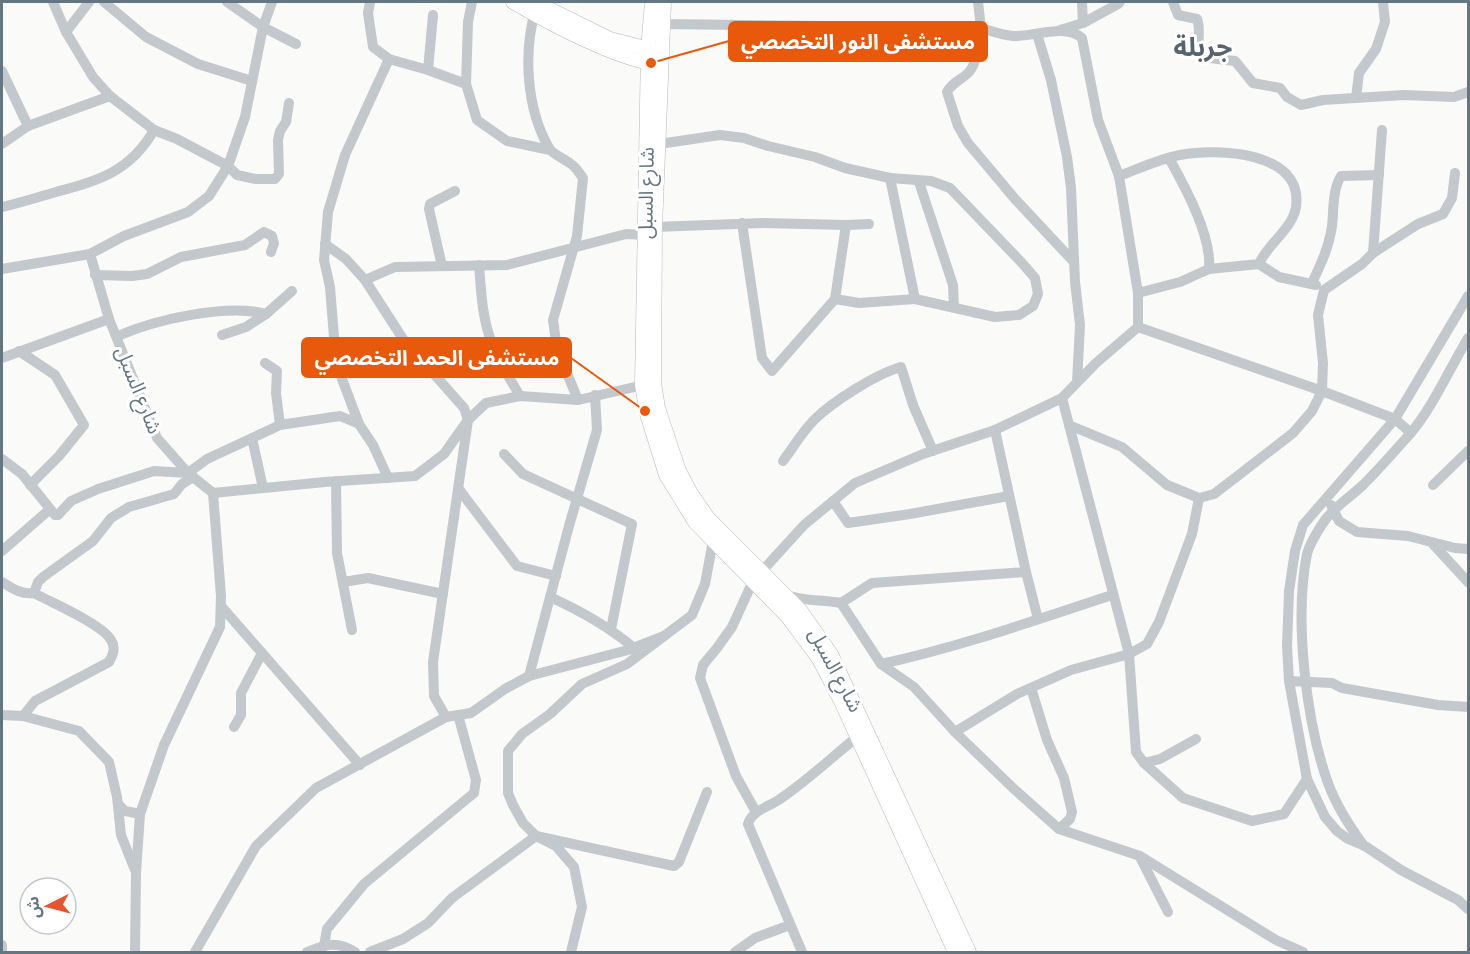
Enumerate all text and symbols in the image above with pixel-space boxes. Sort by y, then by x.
callout: مستشفى النور التخصصي [729,22,987,61]
text: مستشفى النور التخصصي [741,29,975,59]
district label: جربلة [1174,31,1232,63]
street label: شارع السبل [633,147,662,239]
callout: مستشفى الحمد التخصصي [302,338,571,377]
street label: شارع السبل [108,343,167,438]
text: مستشفى الحمد التخصصي [314,345,560,375]
street label: شارع السبل [801,624,868,718]
north arrow [18,876,78,936]
text: ش [23,896,44,919]

